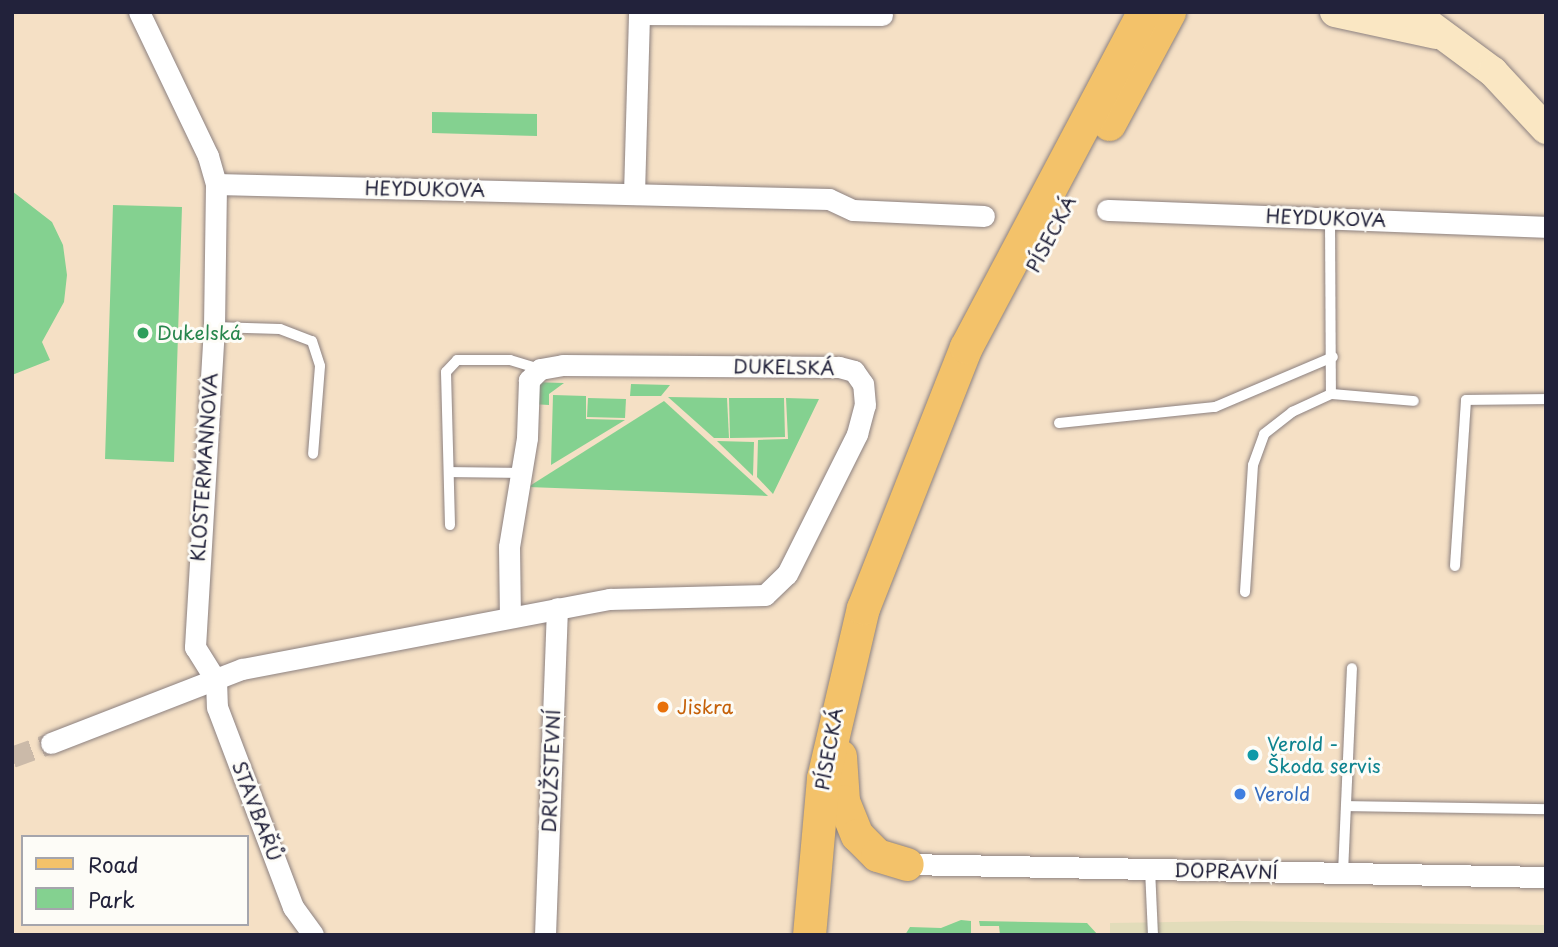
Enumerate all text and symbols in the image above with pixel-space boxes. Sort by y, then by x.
street label: HEYDUKOVA [365,177,485,201]
street label: PÍSECKÁ [1021,192,1081,276]
street label: HEYDUKOVA [1265,205,1387,231]
place label: Dukelská [157,322,242,344]
marker: Dukelská [135,325,151,341]
street label: DUKELSKÁ [733,355,835,379]
street label: KLOSTERMANNOVA [186,372,222,562]
place label: Jiskra [677,696,733,718]
marker: Jiskra [655,699,671,715]
street label: PÍSECKÁ [811,706,847,792]
street label: DRUŽSTEVNÍ [537,709,565,833]
place label: Verold - Škoda servis [1267,733,1380,777]
marker: Verold - Škoda servis [1245,747,1261,763]
street label: STAVBAŘŮ [227,758,287,864]
place label: Verold [1254,783,1310,805]
marker: Verold [1232,786,1248,802]
legend [21,835,248,926]
text: Road [88,848,139,880]
street label: DOPRAVNÍ [1174,859,1278,883]
text: Park [88,883,135,915]

